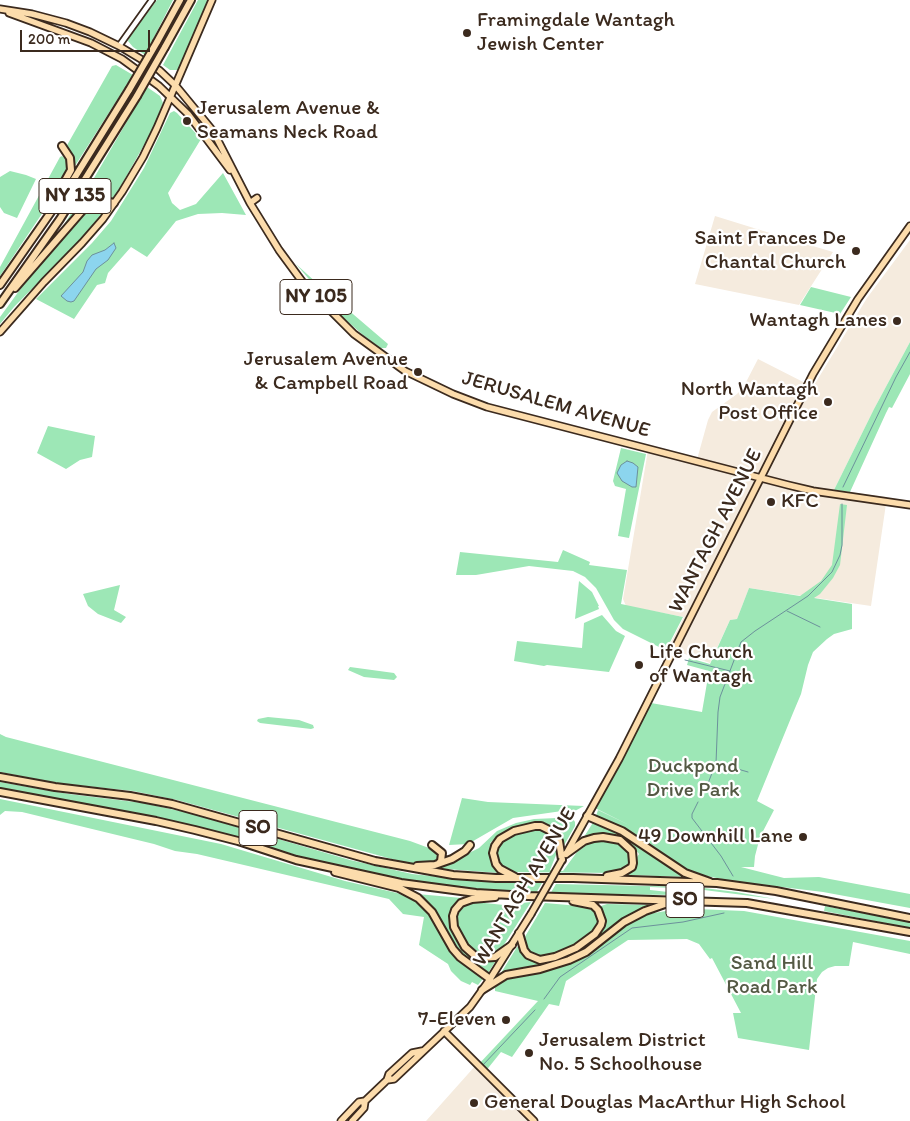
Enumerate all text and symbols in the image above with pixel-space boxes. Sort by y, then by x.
place label: Framingdale Wantagh Jewish Center [477,8,675,58]
scale bar [22,20,152,52]
marker: Framingdale Wantagh Jewish Center [461,27,473,39]
text: 200 m [28,30,70,48]
place label: Jerusalem Avenue & Seamans Neck Road [197,96,380,146]
marker: Jerusalem Avenue & Seamans Neck Road [181,115,193,127]
road number: NY 135 [39,178,111,214]
place label: Saint Frances De Chantal Church [695,226,846,276]
marker: Saint Frances De Chantal Church [850,245,862,257]
road number: NY 105 [280,280,352,314]
place label: Wantagh Lanes [749,308,887,334]
marker: Wantagh Lanes [891,315,903,327]
place label: Jerusalem Avenue & Campbell Road [244,347,408,397]
marker: Jerusalem Avenue & Campbell Road [412,366,424,378]
street label: JERUSALEM AVENUE [459,366,653,444]
place label: North Wantagh Post Office [681,377,818,427]
marker: North Wantagh Post Office [822,396,834,408]
street label: WANTAGH AVENUE [664,445,768,617]
place label: KFC [781,489,819,515]
marker: KFC [765,496,777,508]
place label: Life Church of Wantagh [649,640,753,690]
marker: Life Church of Wantagh [633,659,645,671]
park label: Duckpond Drive Park [646,754,740,804]
street label: WANTAGH AVENUE [468,803,582,971]
road number: SO [239,810,277,846]
place label: 49 Downhill Lane [638,824,793,850]
marker: 49 Downhill Lane [797,831,809,843]
road number: SO [666,882,704,918]
park label: Sand Hill Road Park [726,951,818,1001]
place label: 7-Eleven [418,1007,496,1033]
marker: 7-Eleven [500,1014,512,1026]
place label: Jerusalem District No. 5 Schoolhouse [539,1028,706,1078]
marker: Jerusalem District No. 5 Schoolhouse [523,1047,535,1059]
place label: General Douglas MacArthur High School [484,1090,846,1116]
marker: General Douglas MacArthur High School [468,1097,480,1109]

